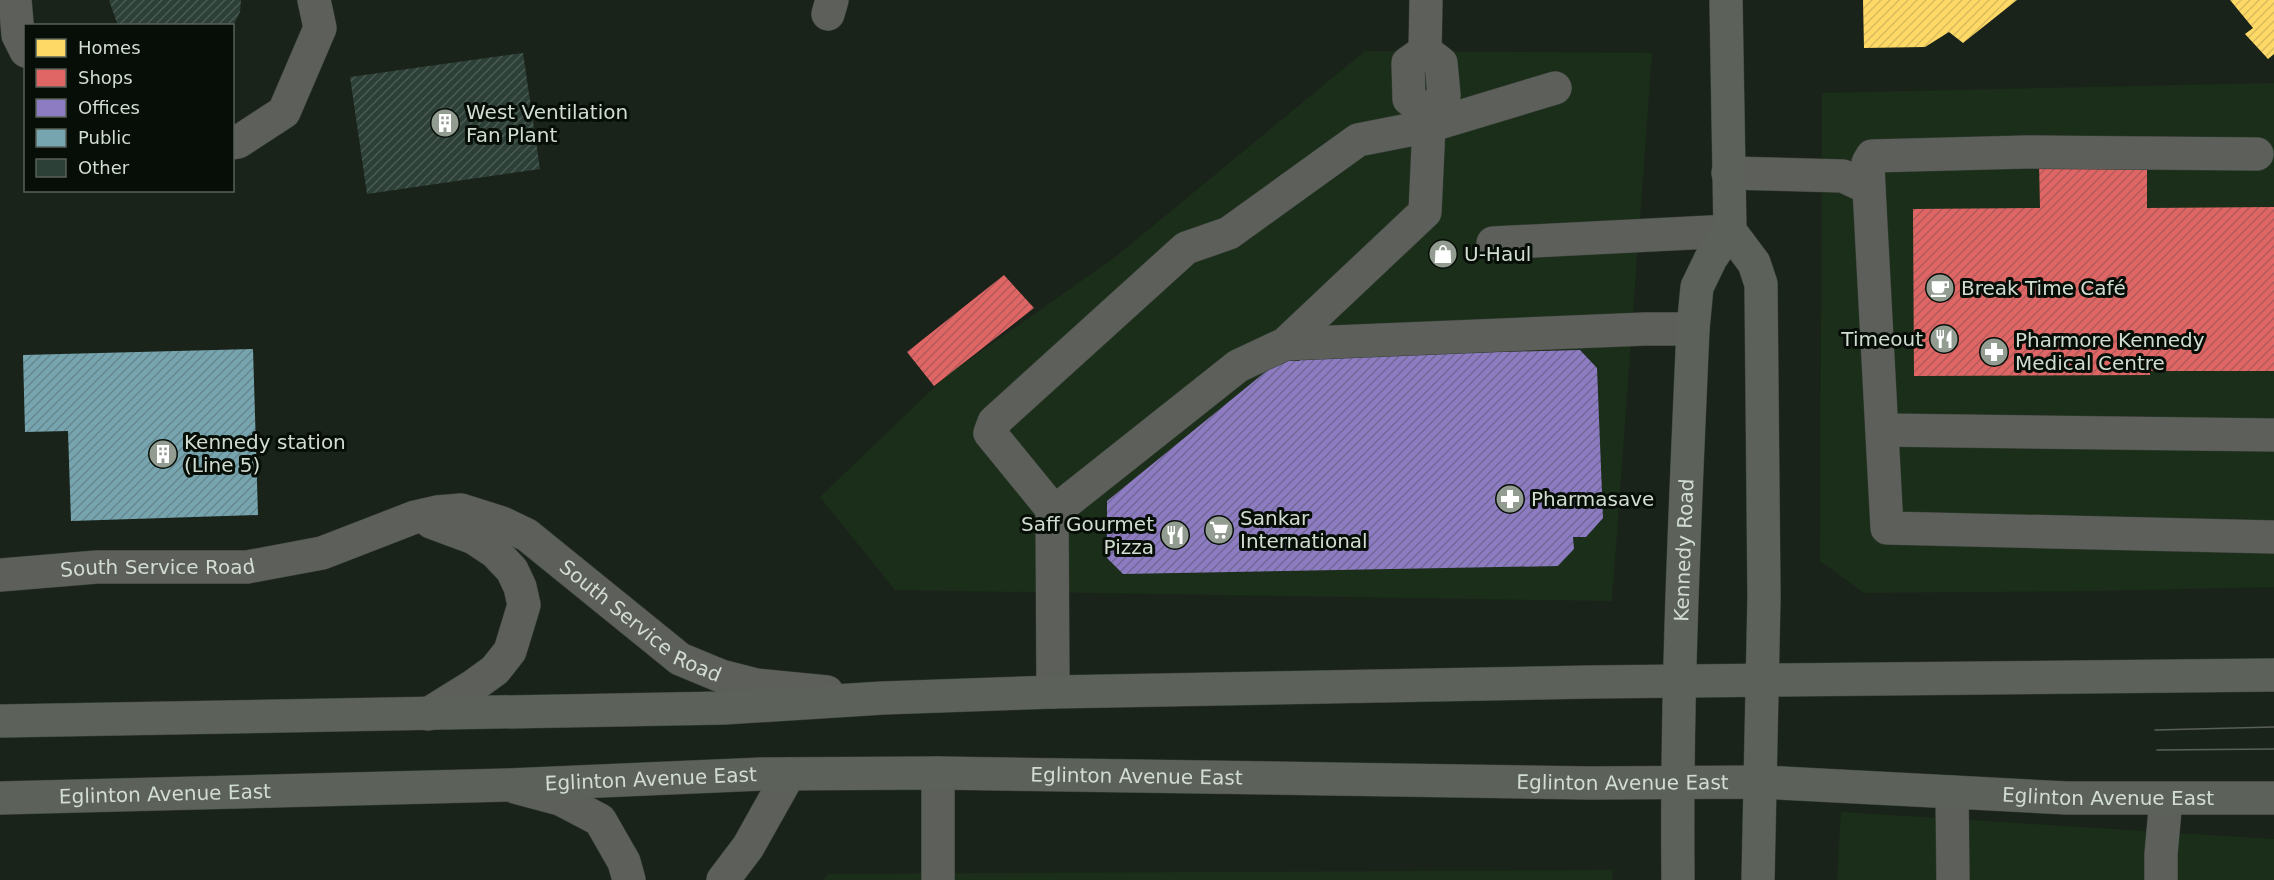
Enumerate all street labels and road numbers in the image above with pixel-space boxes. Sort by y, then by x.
street label: Kennedy Road [1669,478,1698,622]
street label: South Service Road [59,554,257,582]
street label: South Service Road [555,554,725,687]
street label: Eglinton Avenue East [544,762,757,795]
street label: Eglinton Avenue East [1030,762,1243,790]
street label: Eglinton Avenue East [1516,770,1729,795]
street label: Eglinton Avenue East [59,779,271,808]
street label: Eglinton Avenue East [2001,783,2214,810]

